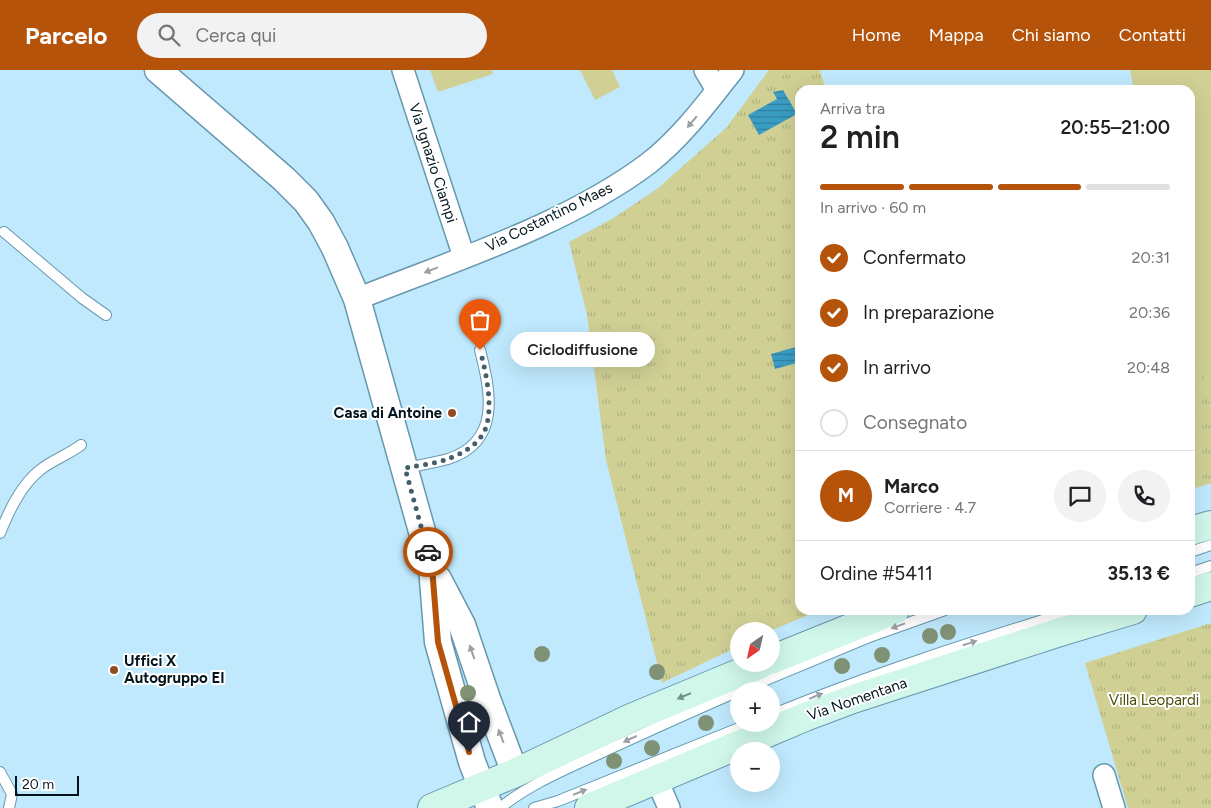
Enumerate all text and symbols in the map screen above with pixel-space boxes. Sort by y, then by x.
search box [137,13,487,58]
text: Parcelo [25,21,107,50]
icon: search [155,21,183,49]
text: Cerca qui [195,24,277,47]
text: Home [852,24,901,46]
text: Mappa [929,24,984,46]
text: Chi siamo [1012,24,1091,46]
text: Contatti [1119,24,1186,46]
text: Arriva tra [820,99,885,118]
street label: Via Ignazio Ciampi [405,101,461,225]
one-way arrow [686,115,697,128]
text: 20:55–21:00 [1060,116,1170,139]
text: 2 min [820,118,900,156]
street label: Via Costantino Maes [483,178,615,256]
text: In arrivo · 60 m [820,198,926,217]
icon: check [820,244,848,272]
text: Confermato [863,246,966,269]
text: 20:31 [1131,248,1170,267]
one-way arrow [424,266,438,274]
pin [459,299,501,350]
icon: check [820,299,848,327]
text: In preparazione [863,301,994,324]
text: 20:36 [1129,303,1170,322]
icon: bag [466,306,494,334]
callout: Ciclodiffusione [510,332,655,368]
text: Ciclodiffusione [527,340,638,359]
icon: check [820,354,848,382]
text: In arrivo [863,356,931,379]
text: 20:48 [1127,358,1170,377]
place label: Casa di Antoine [334,404,443,422]
marker: Casa di Antoine [446,407,458,419]
text: Consegnato [863,411,967,434]
button: chat [1054,470,1106,522]
button: phone [1118,470,1170,522]
text: Marco [884,475,939,498]
text: M [838,484,854,507]
text: Corriere · 4.7 [884,498,976,517]
courier [403,527,453,577]
icon: car [414,538,442,566]
text: Ordine #5411 [820,562,933,585]
text: 35.13 € [1107,562,1170,585]
north arrow [730,622,780,672]
map controls [730,622,780,792]
one-way arrow [891,623,906,630]
one-way arrow [963,639,978,647]
one-way arrow [468,645,475,660]
place label: Uffici X Autogruppo EI [124,652,225,687]
marker: Uffici X Autogruppo EI [108,664,120,676]
street label: Via Nomentana [805,674,909,724]
button: + [730,682,780,732]
park label: Villa Leopardi [1109,691,1199,709]
one-way arrow [677,692,691,700]
one-way arrow [809,692,823,700]
pin [448,701,490,752]
icon: home [455,708,483,736]
one-way arrow [497,728,505,743]
one-way arrow [623,736,637,744]
button: − [730,742,780,792]
scale bar [15,773,79,796]
text: 20 m [22,776,54,793]
one-way arrow [573,788,587,796]

